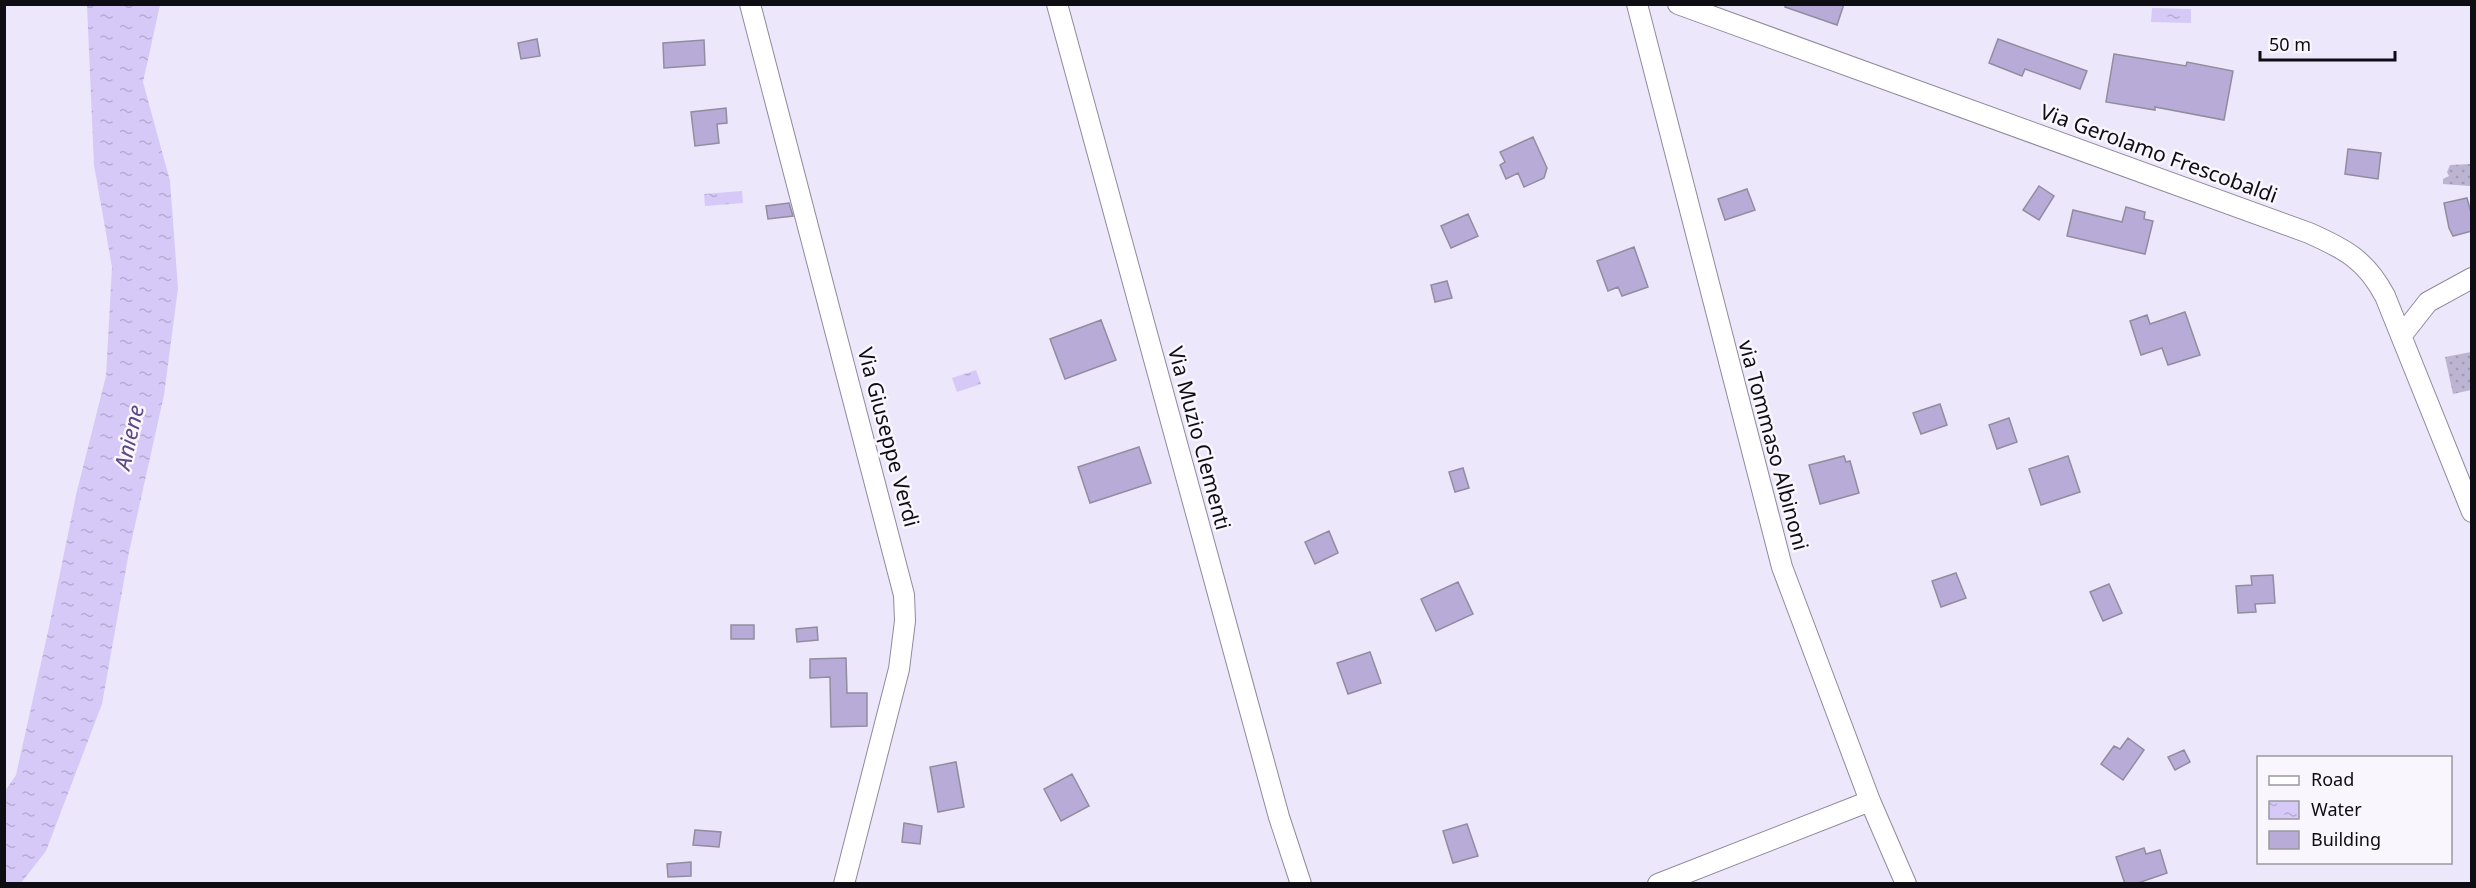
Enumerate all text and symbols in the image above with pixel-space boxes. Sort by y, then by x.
scale bar [2260,24,2395,62]
text: 50 m [2269,32,2311,56]
street label: Via Gerolamo Frescobaldi [2036,97,2282,209]
street label: via Tommaso Albinoni [1732,337,1816,553]
street label: Via Muzio Clementi [1162,343,1238,533]
street label: Via Giuseppe Verdi [852,344,926,530]
water label: Aniene [106,402,150,474]
legend [2257,756,2452,864]
text: Road [2311,767,2354,791]
text: Water [2311,797,2362,821]
text: Building [2311,827,2381,851]

